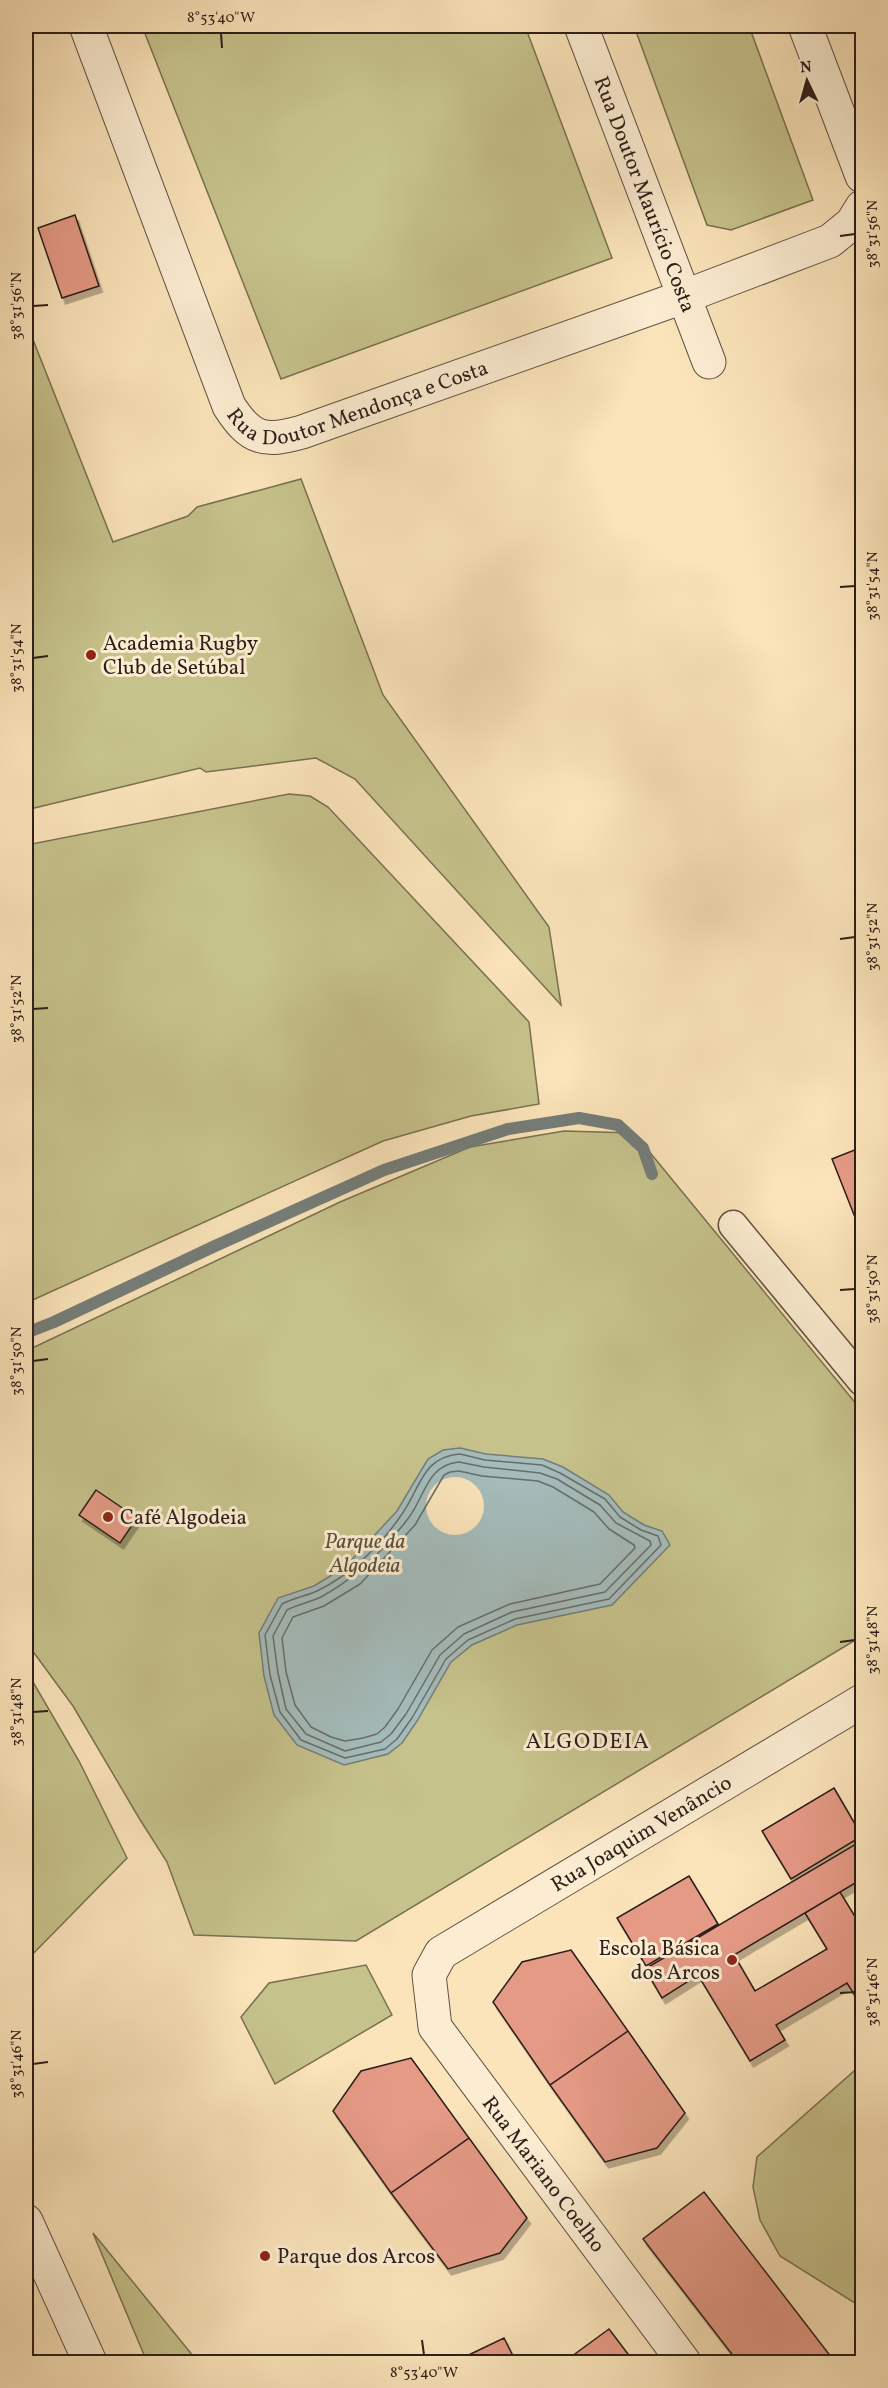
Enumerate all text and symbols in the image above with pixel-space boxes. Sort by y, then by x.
text: 8°53'40"W [187,8,255,29]
north arrow [777,51,837,111]
text: N [799,57,813,80]
street label: Rua Doutor Maurício Costa [586,73,702,317]
text: 38°31'56"N [863,200,884,268]
text: 38°31'56"N [7,272,28,340]
street label: Rua Doutor Mendonça e Costa [219,354,492,454]
text: 38°31'54"N [863,551,884,621]
text: 38°31'54"N [7,623,28,693]
place label: Academia Rugby Club de Setúbal [103,630,259,683]
marker: Academia Rugby Club de Setúbal [84,648,98,662]
text: 38°31'52"N [863,903,884,971]
text: 38°31'52"N [7,975,28,1043]
text: 38°31'50"N [863,1254,884,1324]
text: 38°31'50"N [7,1326,28,1396]
place label: Café Algodeia [120,1504,247,1533]
marker: Café Algodeia [101,1510,115,1524]
park label: Parque da Algodeia [325,1528,405,1581]
text: 38°31'48"N [863,1606,884,1674]
text: 38°31'48"N [7,1678,28,1746]
district label: ALGODEIA [526,1727,650,1758]
street label: Rua Joaquim Venâncio [546,1769,738,1900]
place label: Escola Básica dos Arcos [598,1935,720,1988]
marker: Escola Básica dos Arcos [725,1953,739,1967]
text: 38°31'46"N [863,1958,884,2026]
text: 38°31'46"N [7,2030,28,2098]
street label: Rua Mariano Coelho [474,2091,611,2259]
place label: Parque dos Arcos [277,2243,435,2272]
marker: Parque dos Arcos [258,2249,272,2263]
text: 8°53'40"W [390,2363,458,2384]

